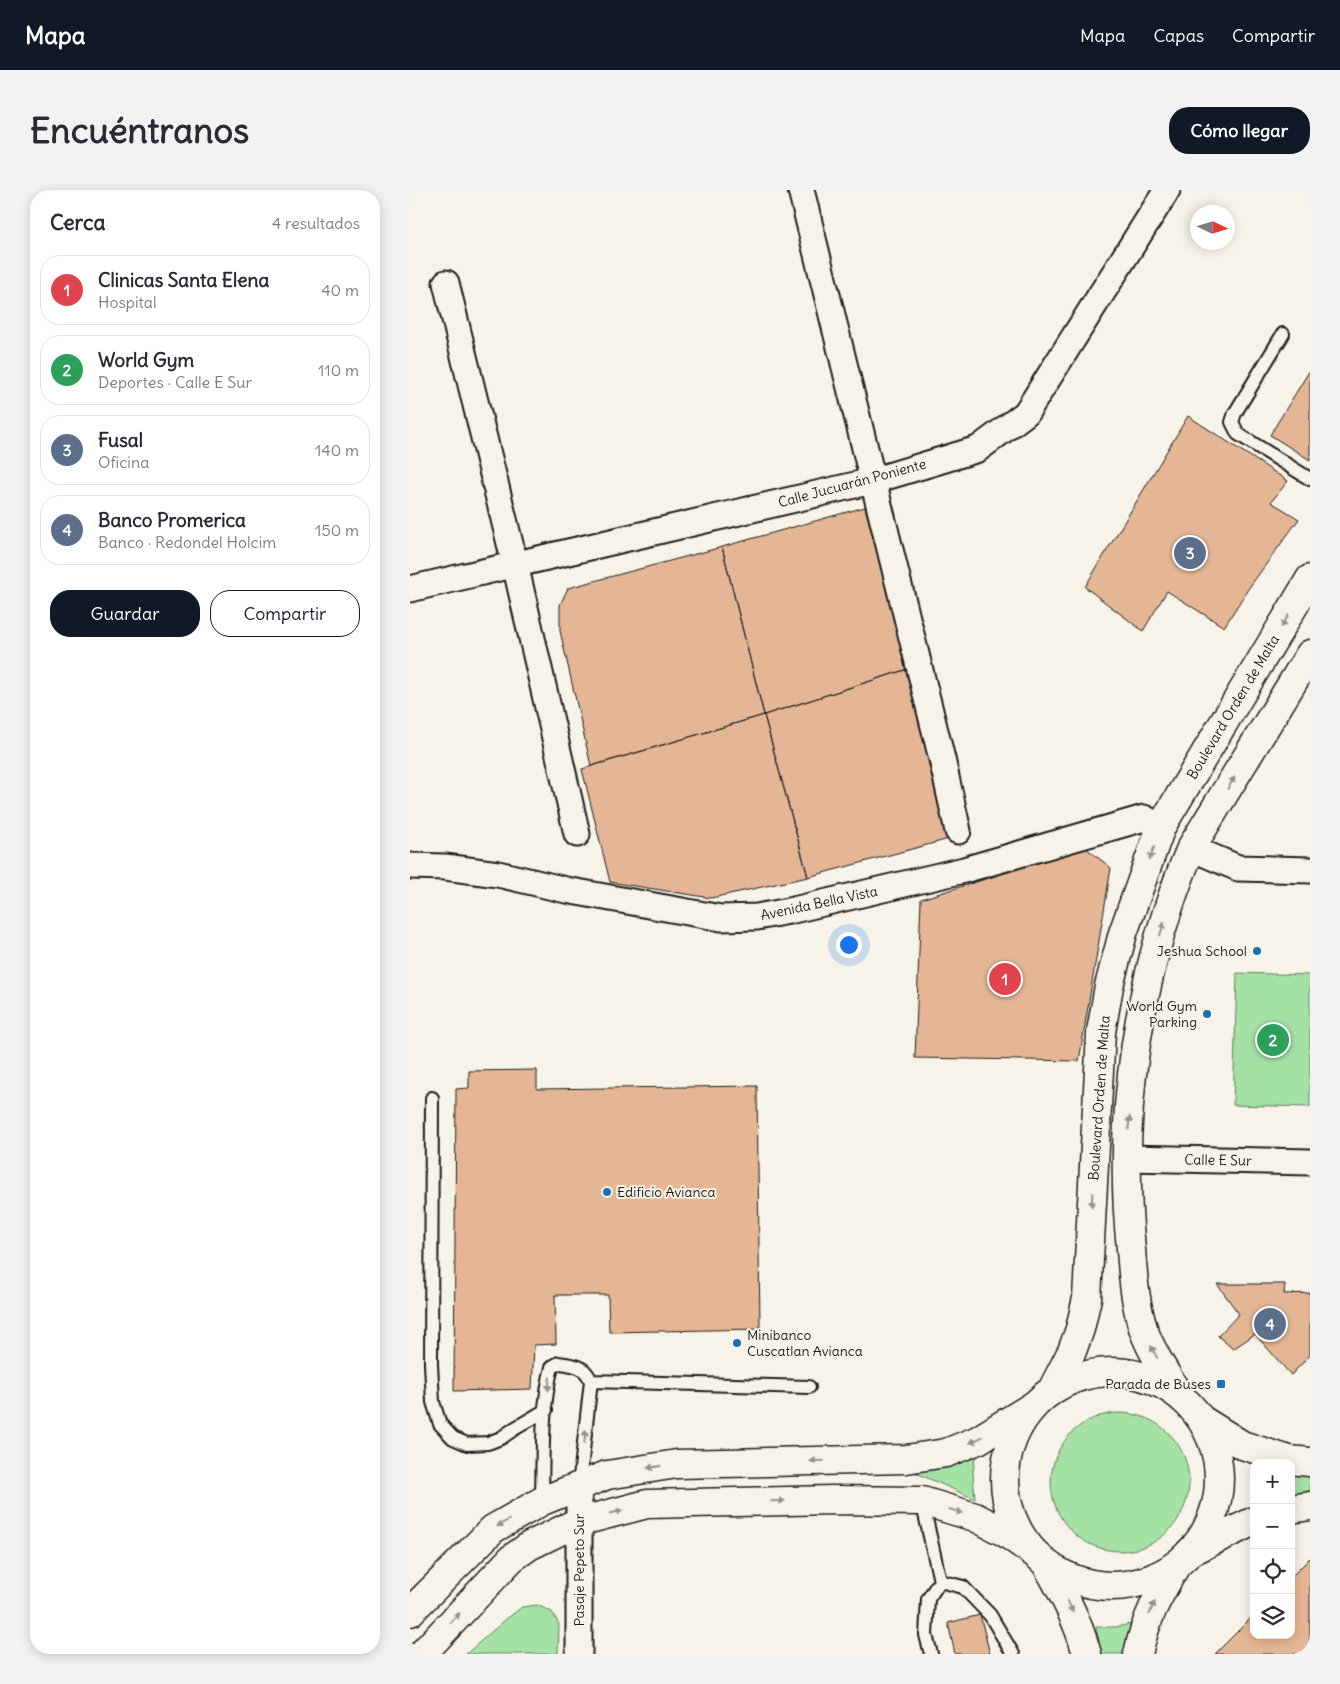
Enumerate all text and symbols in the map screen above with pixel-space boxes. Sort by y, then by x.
text: Mapa [25,20,85,50]
text: Mapa [1080,24,1125,47]
text: Capas [1153,24,1204,47]
text: Compartir [1232,24,1315,47]
button: Cómo llegar [1169,107,1310,154]
text: Encuéntranos [30,108,249,152]
north arrow [1190,205,1235,250]
text: Cerca [50,209,105,236]
text: 4 resultados [272,213,360,233]
text: Clinicas Santa Elena [98,268,269,292]
text: 1 [64,280,70,300]
text: 40 m [321,280,359,300]
text: Hospital [98,292,157,312]
text: World Gym [98,348,194,372]
text: 2 [63,360,71,380]
text: 110 m [318,360,359,380]
text: Deportes · Calle E Sur [98,372,252,392]
text: Fusal [98,428,143,452]
text: 3 [62,440,72,460]
text: 140 m [315,440,359,460]
text: Oficina [98,452,149,472]
street label: Calle Jucuarán Poniente [776,455,928,511]
text: Banco Promerica [98,508,246,532]
text: 4 [62,520,72,540]
text: 150 m [315,520,359,540]
text: Banco · Redondel Holcim [98,532,276,552]
pin: 3 [1174,534,1206,572]
button: Guardar [50,590,200,637]
button: Compartir [210,590,360,637]
one-way arrow [1280,615,1289,628]
street label: Boulevard Orden de Malta [1183,631,1283,783]
one-way arrow [1226,776,1235,789]
one-way arrow [1148,845,1155,860]
street label: Avenida Bella Vista [759,882,879,924]
one-way arrow [1158,921,1166,936]
your location [836,932,862,958]
place label: Jeshua School [1157,942,1247,960]
marker: Jeshua School [1251,945,1263,957]
pin: 1 [989,960,1021,998]
place label: World Gym Parking [1126,997,1197,1031]
marker: World Gym Parking [1201,1008,1213,1020]
street label: Boulevard Orden de Malta [1084,1015,1114,1181]
pin: 2 [1257,1021,1289,1059]
one-way arrow [1125,1115,1133,1131]
street label: Calle E Sur [1184,1150,1252,1170]
place label: Edificio Avianca [617,1183,716,1201]
marker: Edificio Avianca [601,1186,613,1198]
one-way arrow [1087,1192,1095,1208]
pin: 4 [1254,1305,1286,1343]
place label: Minibanco Cuscatlan Avianca [747,1326,863,1360]
marker: Minibanco Cuscatlan Avianca [731,1337,743,1349]
one-way arrow [1150,1345,1158,1359]
place label: Parada de Buses [1105,1375,1211,1393]
one-way arrow [545,1377,553,1393]
marker: Parada de Buses [1215,1378,1227,1390]
one-way arrow [581,1429,589,1445]
one-way arrow [969,1436,983,1444]
one-way arrow [808,1457,824,1465]
map controls [1250,1459,1295,1639]
button: + [1250,1459,1295,1504]
one-way arrow [646,1464,662,1472]
one-way arrow [770,1497,786,1505]
button: − [1250,1504,1295,1549]
one-way arrow [609,1508,624,1516]
one-way arrow [949,1508,964,1516]
street label: Pasaje Pepeto Sur [570,1513,588,1626]
one-way arrow [497,1519,510,1528]
button: locate [1250,1549,1295,1594]
button: layers [1250,1594,1295,1639]
one-way arrow [1066,1599,1074,1613]
one-way arrow [1149,1601,1157,1615]
one-way arrow [449,1613,461,1625]

